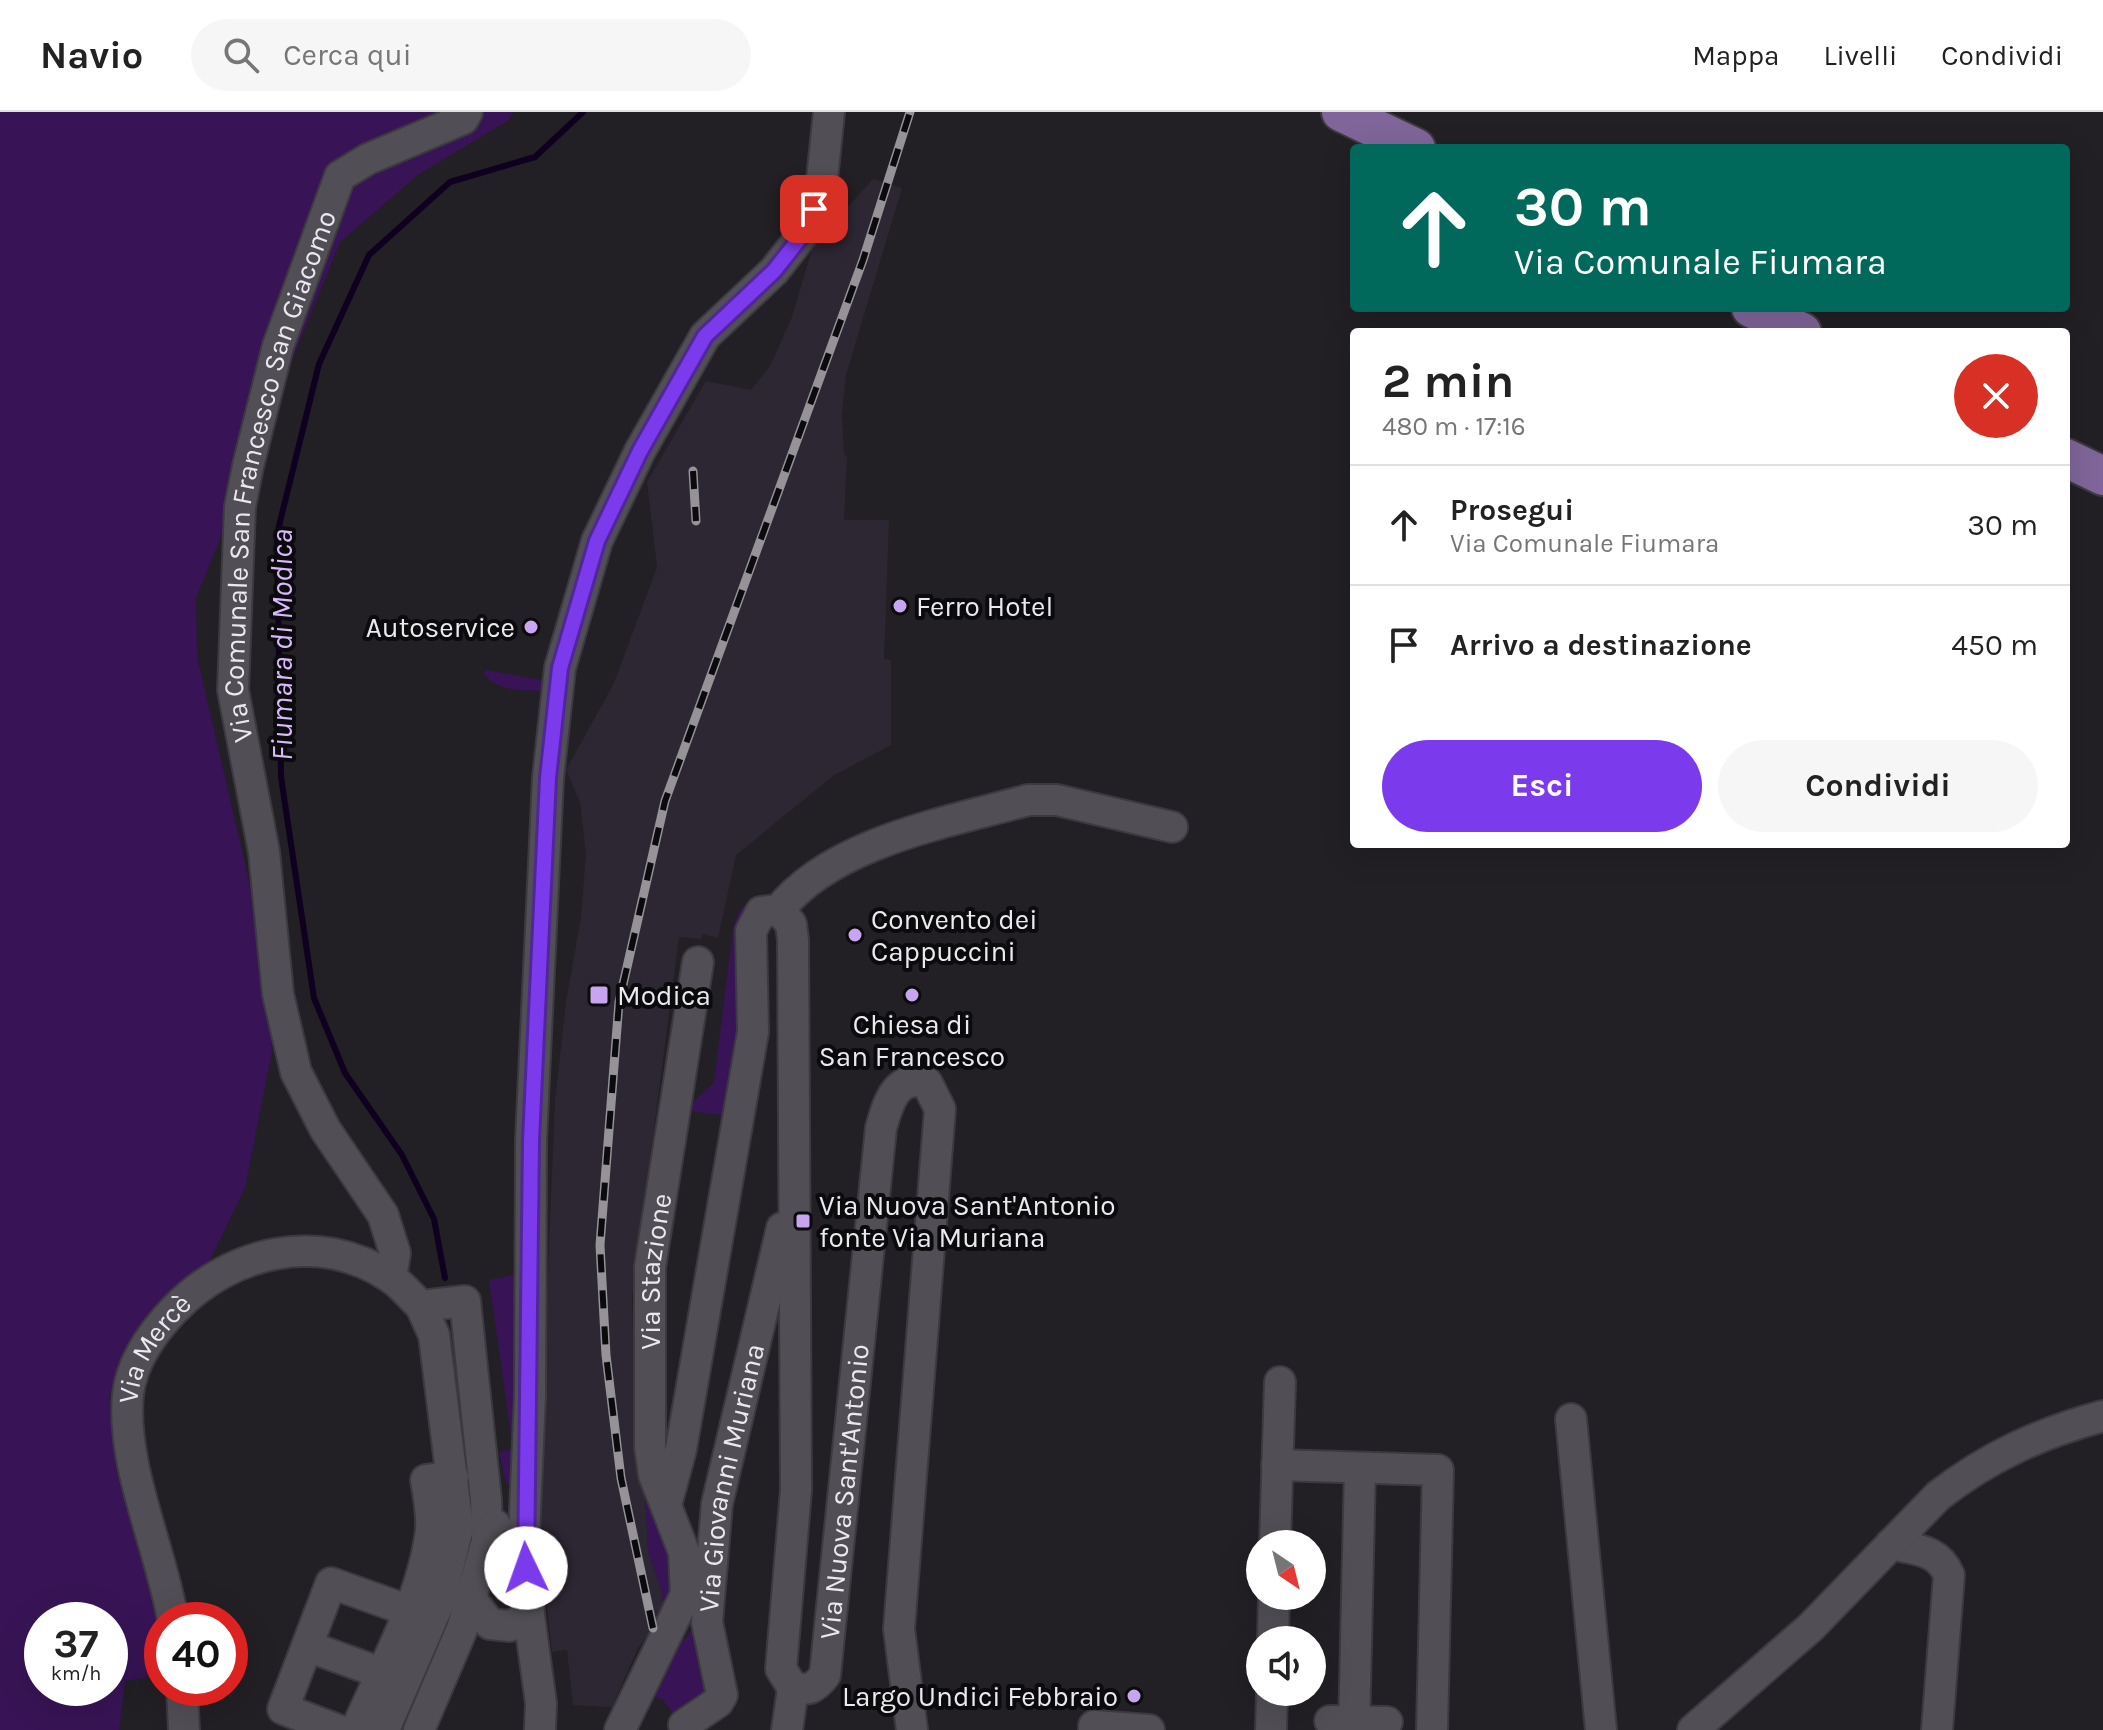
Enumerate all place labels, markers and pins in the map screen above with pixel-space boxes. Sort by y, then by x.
pin [780,175,848,243]
place label: Ferro Hotel [916,590,1053,623]
marker: Ferro Hotel [891,597,909,615]
place label: Autoservice [366,611,515,644]
marker: Autoservice [522,618,540,636]
place label: Convento dei Cappuccini [871,903,1038,968]
marker: Convento dei Cappuccini [846,926,864,944]
place label: Modica [617,979,711,1012]
marker: Modica [588,984,610,1006]
marker: Chiesa di San Francesco [903,986,921,1004]
place label: Chiesa di San Francesco [819,1008,1005,1073]
place label: Via Nuova Sant'Antonio fonte Via Muriana [819,1189,1116,1254]
marker: Via Nuova Sant'Antonio fonte Via Muriana [794,1212,812,1230]
place label: Largo Undici Febbraio [842,1680,1118,1713]
marker: Largo Undici Febbraio [1125,1687,1143,1705]

